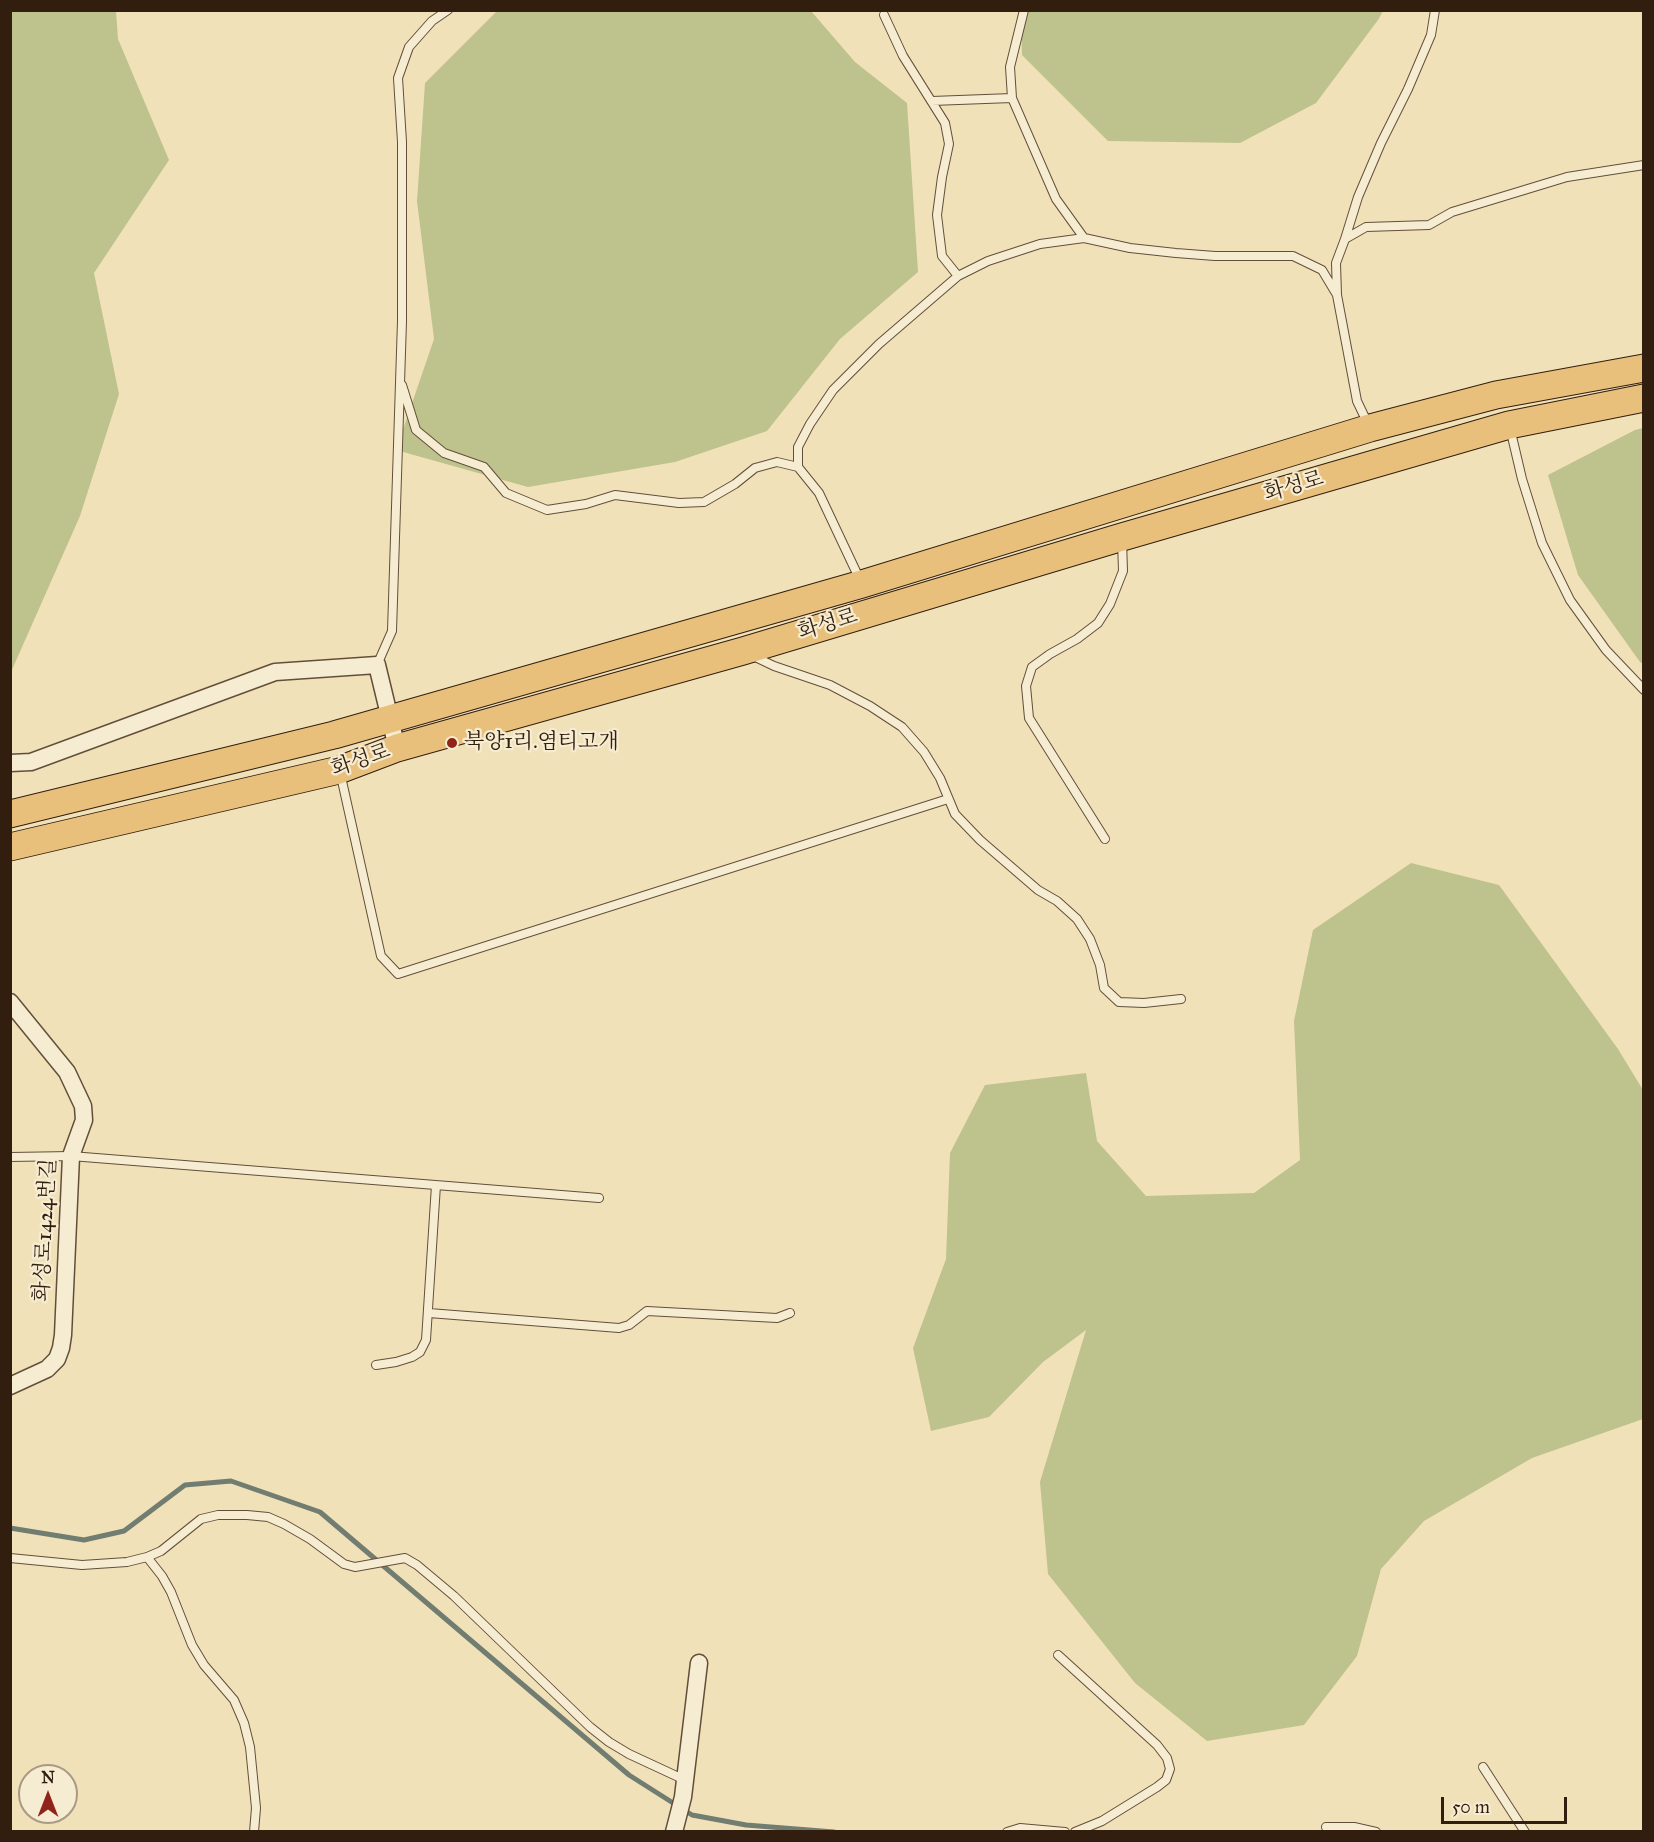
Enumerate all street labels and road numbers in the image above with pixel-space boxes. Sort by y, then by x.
street label: 화성로 [1261,467,1327,507]
street label: 화성로 [795,604,861,646]
street label: 화성로 [328,739,394,783]
street label: 화성로1424번길 [30,1158,62,1302]

